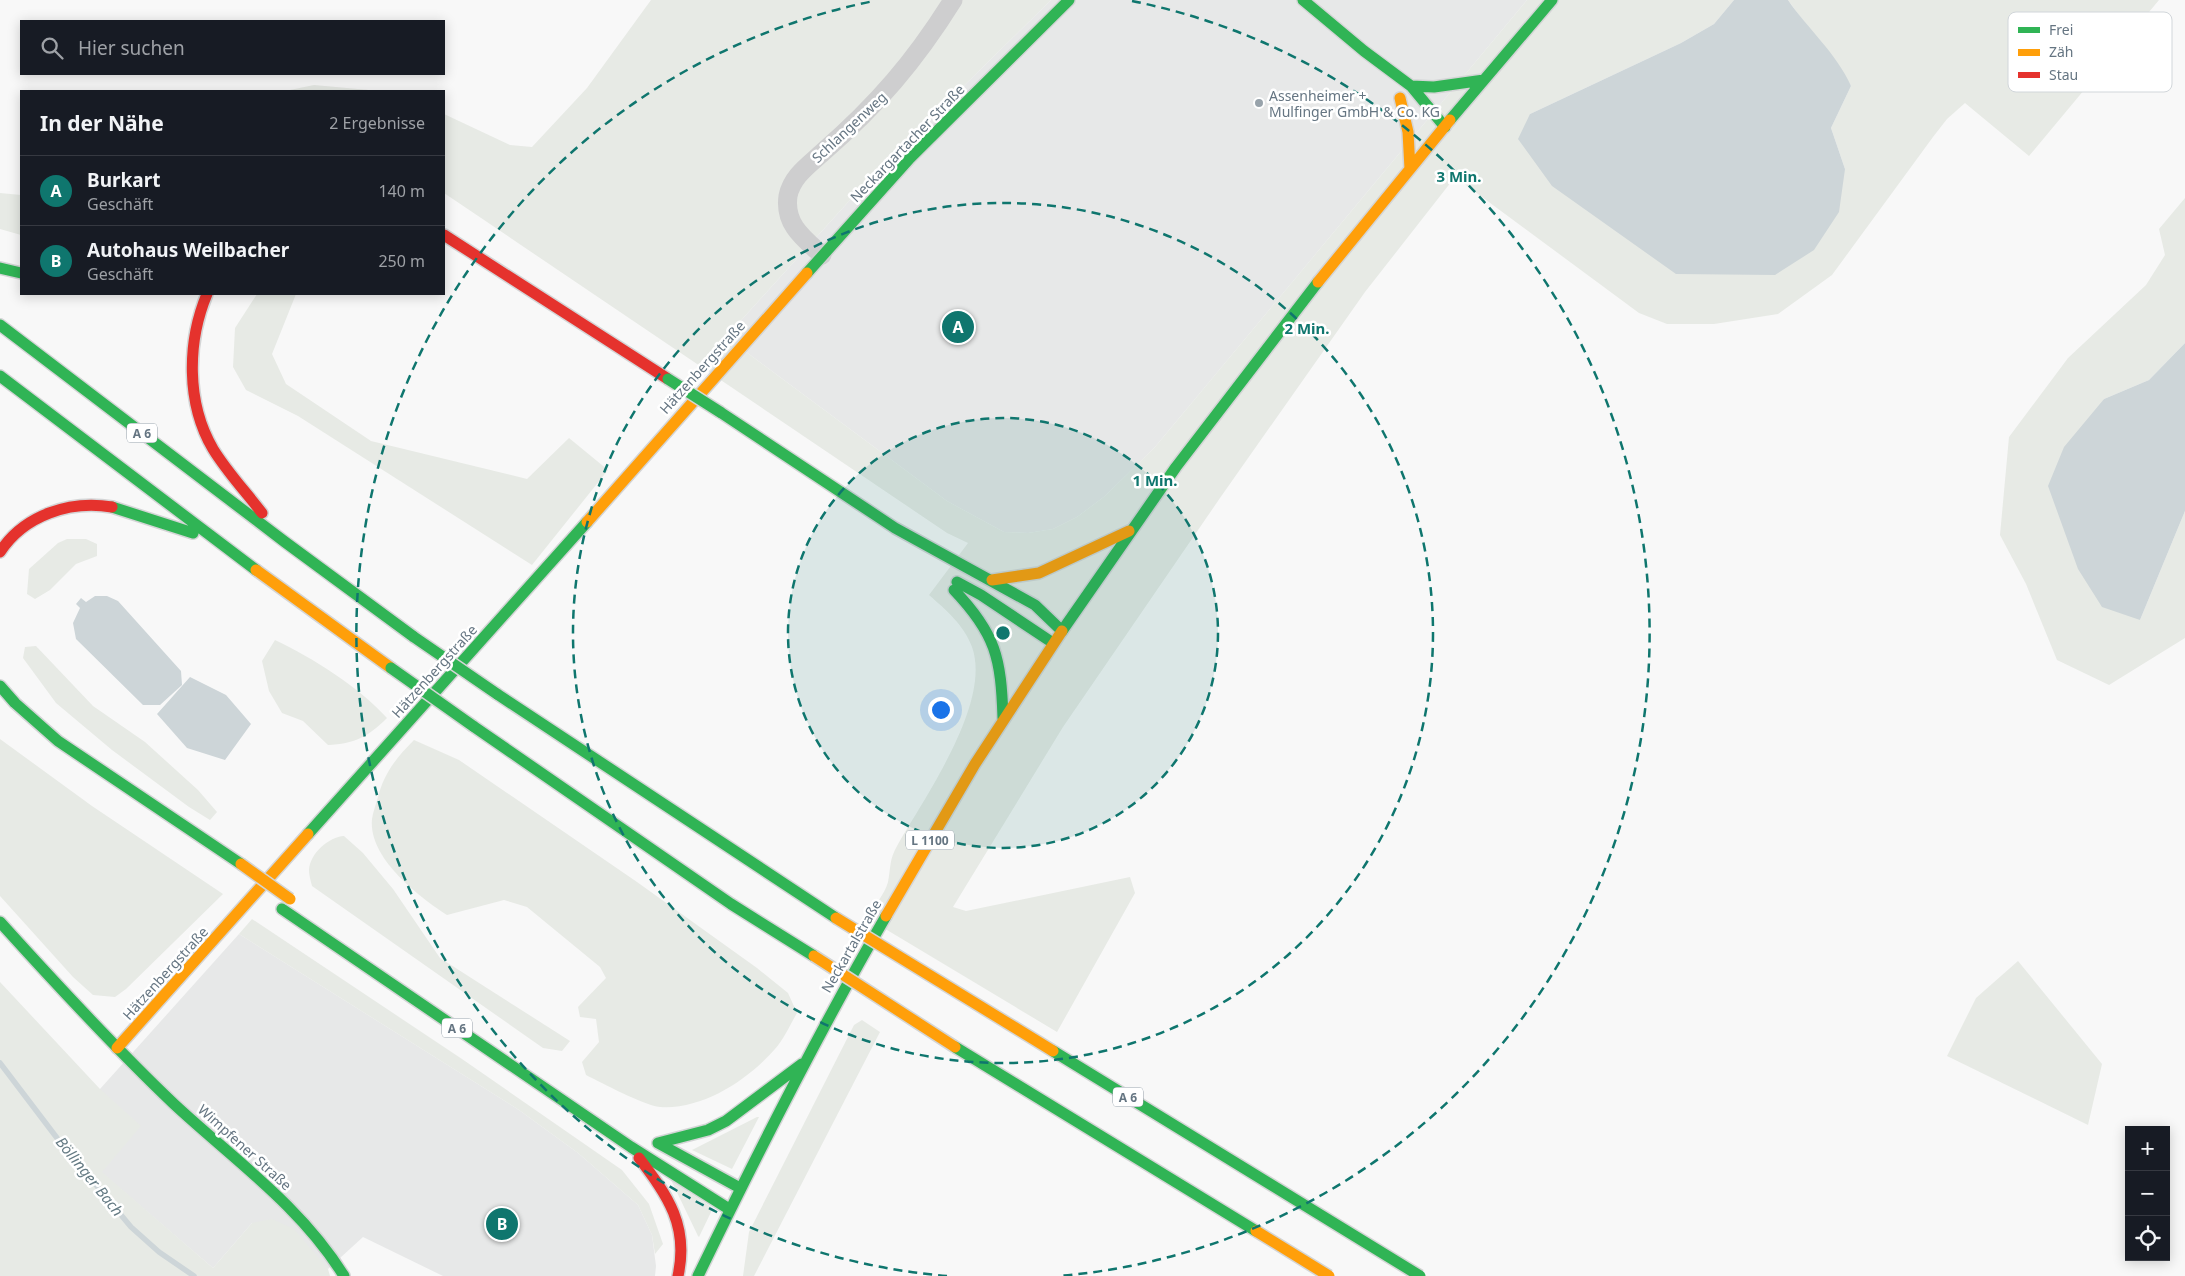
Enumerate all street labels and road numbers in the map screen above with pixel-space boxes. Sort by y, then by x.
street label: Neckargartacher Straße [846,80,968,206]
street label: Schlangenweg [807,87,891,167]
street label: Hätzenbergstraße [655,316,749,418]
road number: A 6 [127,423,157,442]
street label: Hätzenbergstraße [387,620,481,722]
road number: L 1100 [906,830,954,850]
street label: Neckartalstraße [817,896,885,996]
street label: Hätzenbergstraße [118,922,212,1024]
road number: A 6 [442,1018,472,1038]
road number: A 6 [1113,1088,1143,1106]
street label: Wimpfener Straße [194,1100,296,1194]

